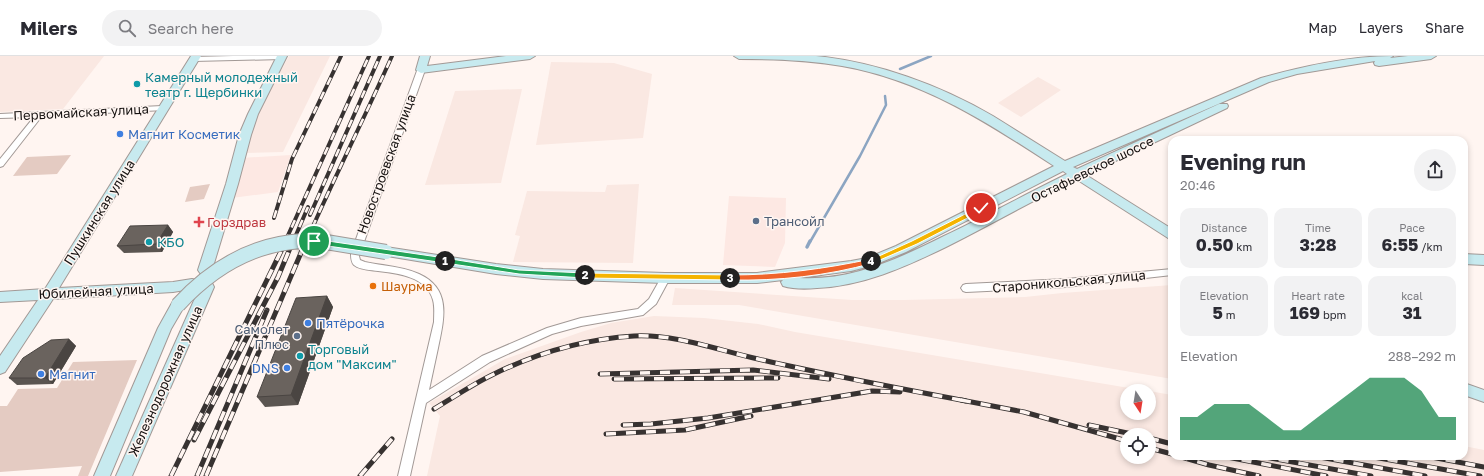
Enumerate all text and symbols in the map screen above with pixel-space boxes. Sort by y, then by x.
search box [102,10,382,46]
text: Milers [20,16,78,39]
icon: search [116,17,138,39]
text: Search here [148,19,234,37]
text: Map [1308,19,1337,36]
text: Layers [1359,19,1403,36]
text: Share [1425,19,1464,36]
place label: Камерный молодежный театр г. Щербинки [145,69,298,100]
marker: Камерный молодежный театр г. Щербинки [132,79,142,89]
street label: Новостроевская улица [353,92,419,236]
street label: Первомайская улица [13,100,149,124]
place label: Магнит Косметик [128,126,241,142]
marker: Магнит Косметик [115,129,125,139]
street label: Остафьевское шоссе [1028,132,1156,206]
text: Evening run [1180,148,1306,175]
button: share [1414,149,1456,191]
street label: Пушкинская улица [60,156,138,268]
text: 20:46 [1180,177,1215,193]
pin [964,191,998,225]
icon: check [970,197,992,219]
place label: Трансойл [764,213,825,229]
place label: Горздрав [207,214,266,230]
marker: Трансойл [751,216,761,226]
marker: Горздрав [194,217,204,227]
text: Distance [1201,221,1247,234]
text: Time [1305,221,1331,234]
text: Pace [1399,221,1425,234]
pin [297,224,331,258]
icon: arrive [303,230,325,252]
place label: КБО [157,234,184,250]
text: 0.50 [1196,234,1234,255]
text: 3:28 [1299,234,1337,255]
text: 6:55 [1382,234,1419,255]
marker: КБО [144,237,154,247]
text: km [1234,240,1252,253]
text: /km [1419,240,1442,253]
pin: 1 [435,251,455,271]
pin: 4 [861,251,881,271]
text: 1 [442,254,448,267]
text: 4 [868,254,874,267]
pin: 2 [575,265,595,285]
street label: Староникольская улица [992,266,1146,296]
text: 2 [582,268,588,281]
pin: 3 [720,268,740,288]
text: 3 [727,271,733,284]
place label: Шаурма [381,278,433,294]
street label: Юбилейная улица [38,280,154,302]
marker: Шаурма [368,281,378,291]
text: Elevation [1200,289,1248,302]
text: Heart rate [1291,289,1345,302]
text: kcal [1401,289,1423,302]
text: 5 [1213,302,1223,323]
text: 169 [1290,302,1320,323]
text: 31 [1402,302,1422,323]
street label: Железнодорожная улица [125,303,205,459]
text: m [1223,308,1235,321]
text: bpm [1320,308,1346,321]
place label: Пятёрочка [316,315,385,331]
marker: Пятёрочка [303,318,313,328]
place label: Самолет Плюс [234,321,290,352]
marker: Самолет Плюс [292,331,302,341]
place label: Торговый дом "Максим" [308,341,397,372]
text: Elevation [1180,348,1238,364]
text: 288–292 m [1388,348,1456,364]
marker: Торговый дом "Максим" [295,351,305,361]
place label: DNS [252,360,279,376]
marker: DNS [282,363,292,373]
place label: Магнит [49,366,96,382]
marker: Магнит [36,369,46,379]
north arrow [1120,384,1156,420]
map controls [1120,384,1156,464]
button: locate [1120,428,1156,464]

